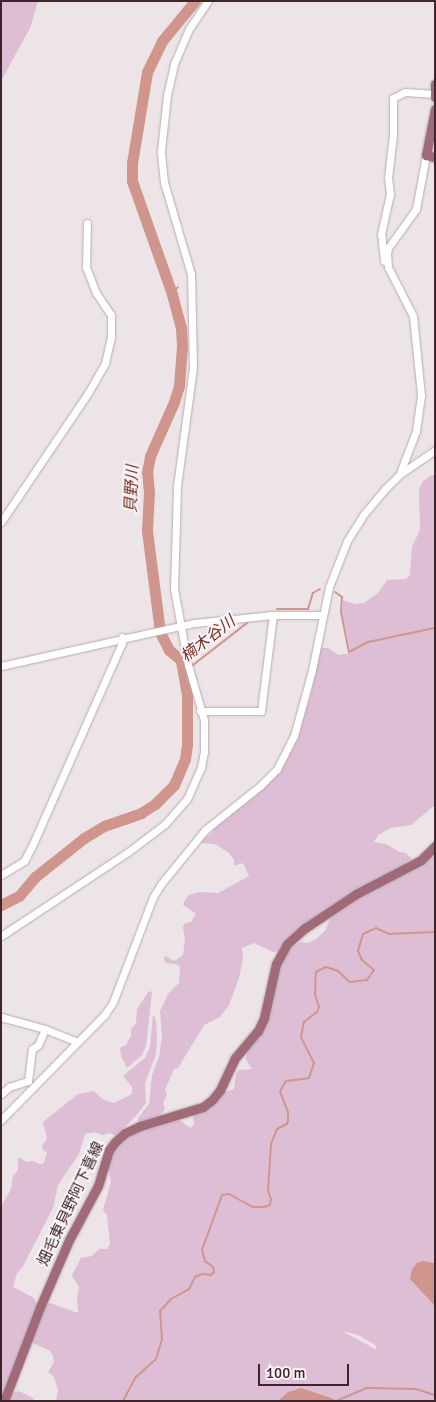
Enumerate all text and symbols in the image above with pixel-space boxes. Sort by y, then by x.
water label: 貝野川 [122,465,142,513]
water label: 楠木谷川 [177,612,239,666]
street label: 畑毛東貝野阿下喜線 [34,1139,108,1269]
scale bar [261,1354,352,1386]
text: 100 m [266,1364,306,1382]

